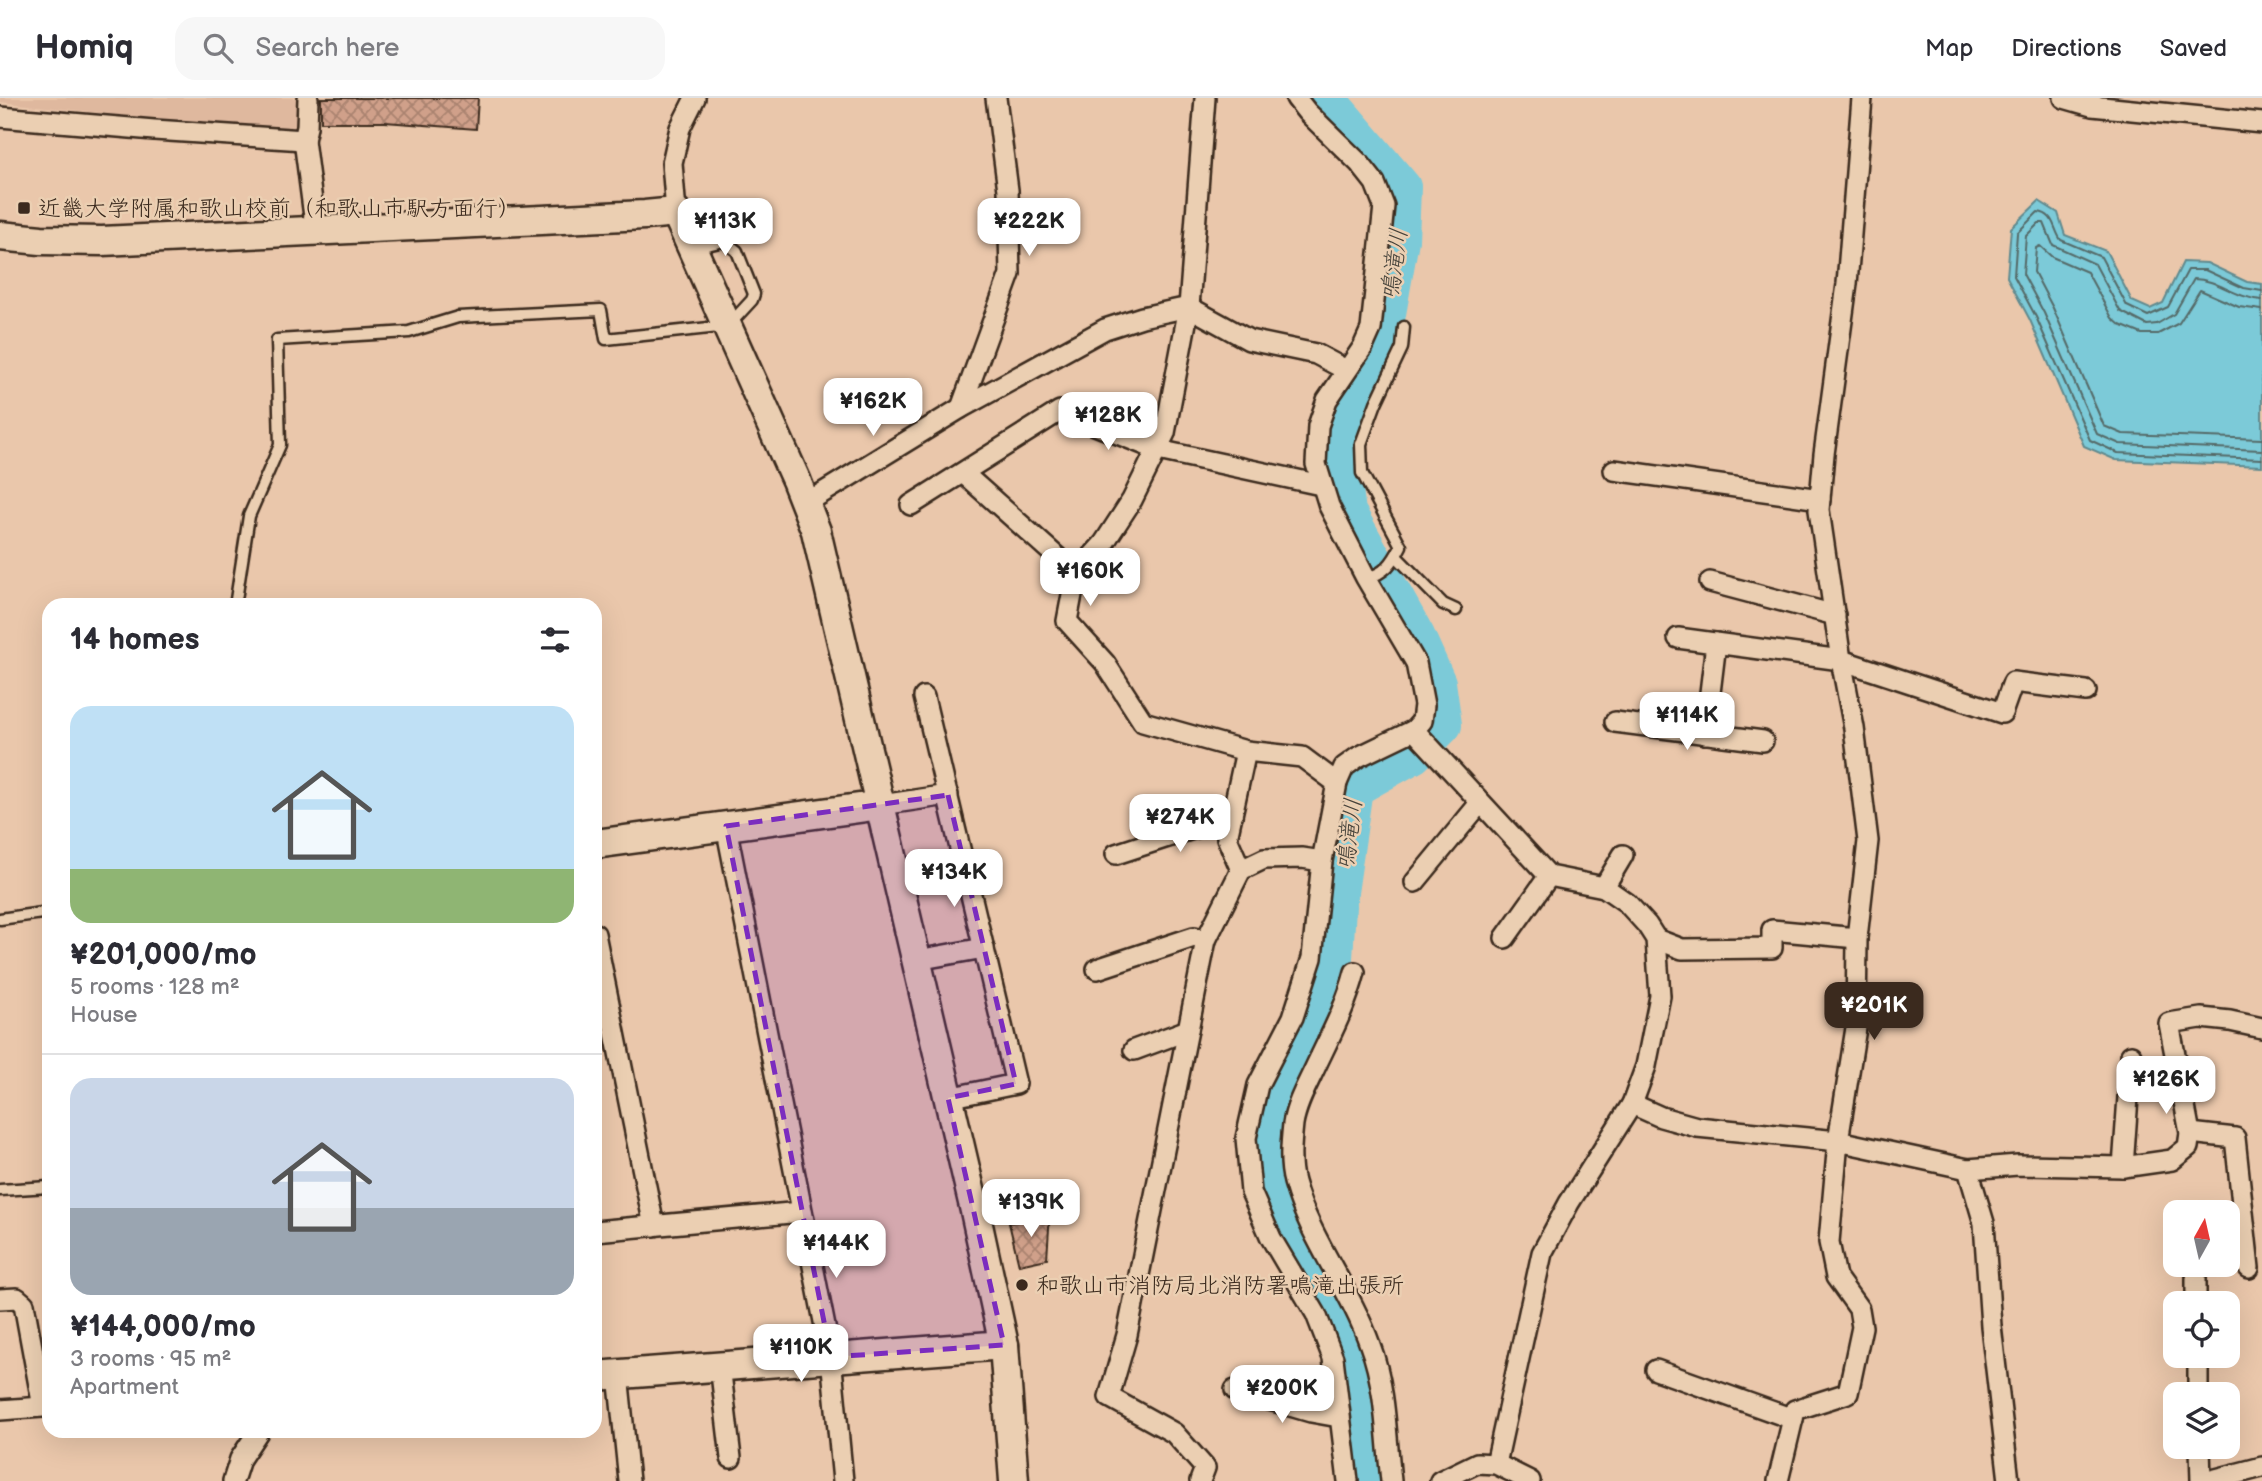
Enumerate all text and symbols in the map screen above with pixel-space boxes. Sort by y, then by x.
search box [175,17,665,80]
text: Homiq [35,28,133,68]
icon: search [199,29,237,67]
text: Search here [255,33,400,64]
text: Map [1925,34,1973,63]
text: Directions [2011,34,2122,63]
text: Saved [2160,34,2227,63]
place label: 近畿大学附属和歌山校前（和歌山市駅方面行） [38,195,521,223]
pin: ¥113K [676,198,774,258]
pin: ¥222K [980,198,1078,258]
marker: 近畿大学附属和歌山校前（和歌山市駅方面行） [16,200,32,216]
text: ¥113K [694,207,756,235]
text: ¥222K [993,207,1065,235]
water label: 鳴滝川 [1375,226,1414,302]
pin: ¥162K [824,378,922,438]
text: ¥162K [839,387,907,415]
pin: ¥128K [1059,392,1157,452]
text: ¥128K [1074,401,1142,429]
pin: ¥160K [1041,548,1139,608]
text: ¥160K [1056,557,1124,585]
icon: filters [536,621,574,659]
text: 14 homes [70,622,199,658]
pin: ¥114K [1638,692,1736,752]
text: ¥114K [1656,701,1718,729]
icon: home [259,752,385,878]
pin: ¥274K [1131,794,1229,854]
water label: 鳴滝川 [1331,797,1368,872]
text: ¥274K [1145,803,1215,831]
pin: ¥134K [905,850,1003,909]
text: ¥134K [921,858,987,886]
text: ¥201,000/mo [70,937,257,973]
text: 5 rooms · 128 m² [70,973,240,1001]
pin: ¥201K [1825,982,1923,1042]
text: ¥201K [1840,991,1908,1019]
text: House [70,1001,137,1029]
pin: ¥126K [2117,1056,2215,1116]
text: ¥126K [2132,1065,2200,1093]
icon: home [259,1124,385,1250]
pin: ¥139K [982,1180,1080,1239]
text: ¥139K [998,1188,1064,1216]
north arrow [2163,1200,2240,1278]
map controls [2163,1200,2240,1459]
pin: ¥144K [787,1220,885,1280]
text: ¥144K [803,1229,869,1257]
place label: 和歌山市消防局北消防署鳴滝出張所 [1036,1272,1404,1300]
marker: 和歌山市消防局北消防署鳴滝出張所 [1014,1277,1030,1293]
button: locate [2163,1291,2240,1368]
text: ¥144,000/mo [70,1309,256,1345]
pin: ¥110K [752,1324,850,1384]
text: ¥110K [769,1333,833,1361]
text: 3 rooms · 95 m² [70,1345,231,1373]
pin: ¥200K [1233,1366,1331,1425]
text: Apartment [70,1373,179,1401]
text: ¥200K [1246,1374,1318,1402]
button: layers [2163,1382,2240,1459]

